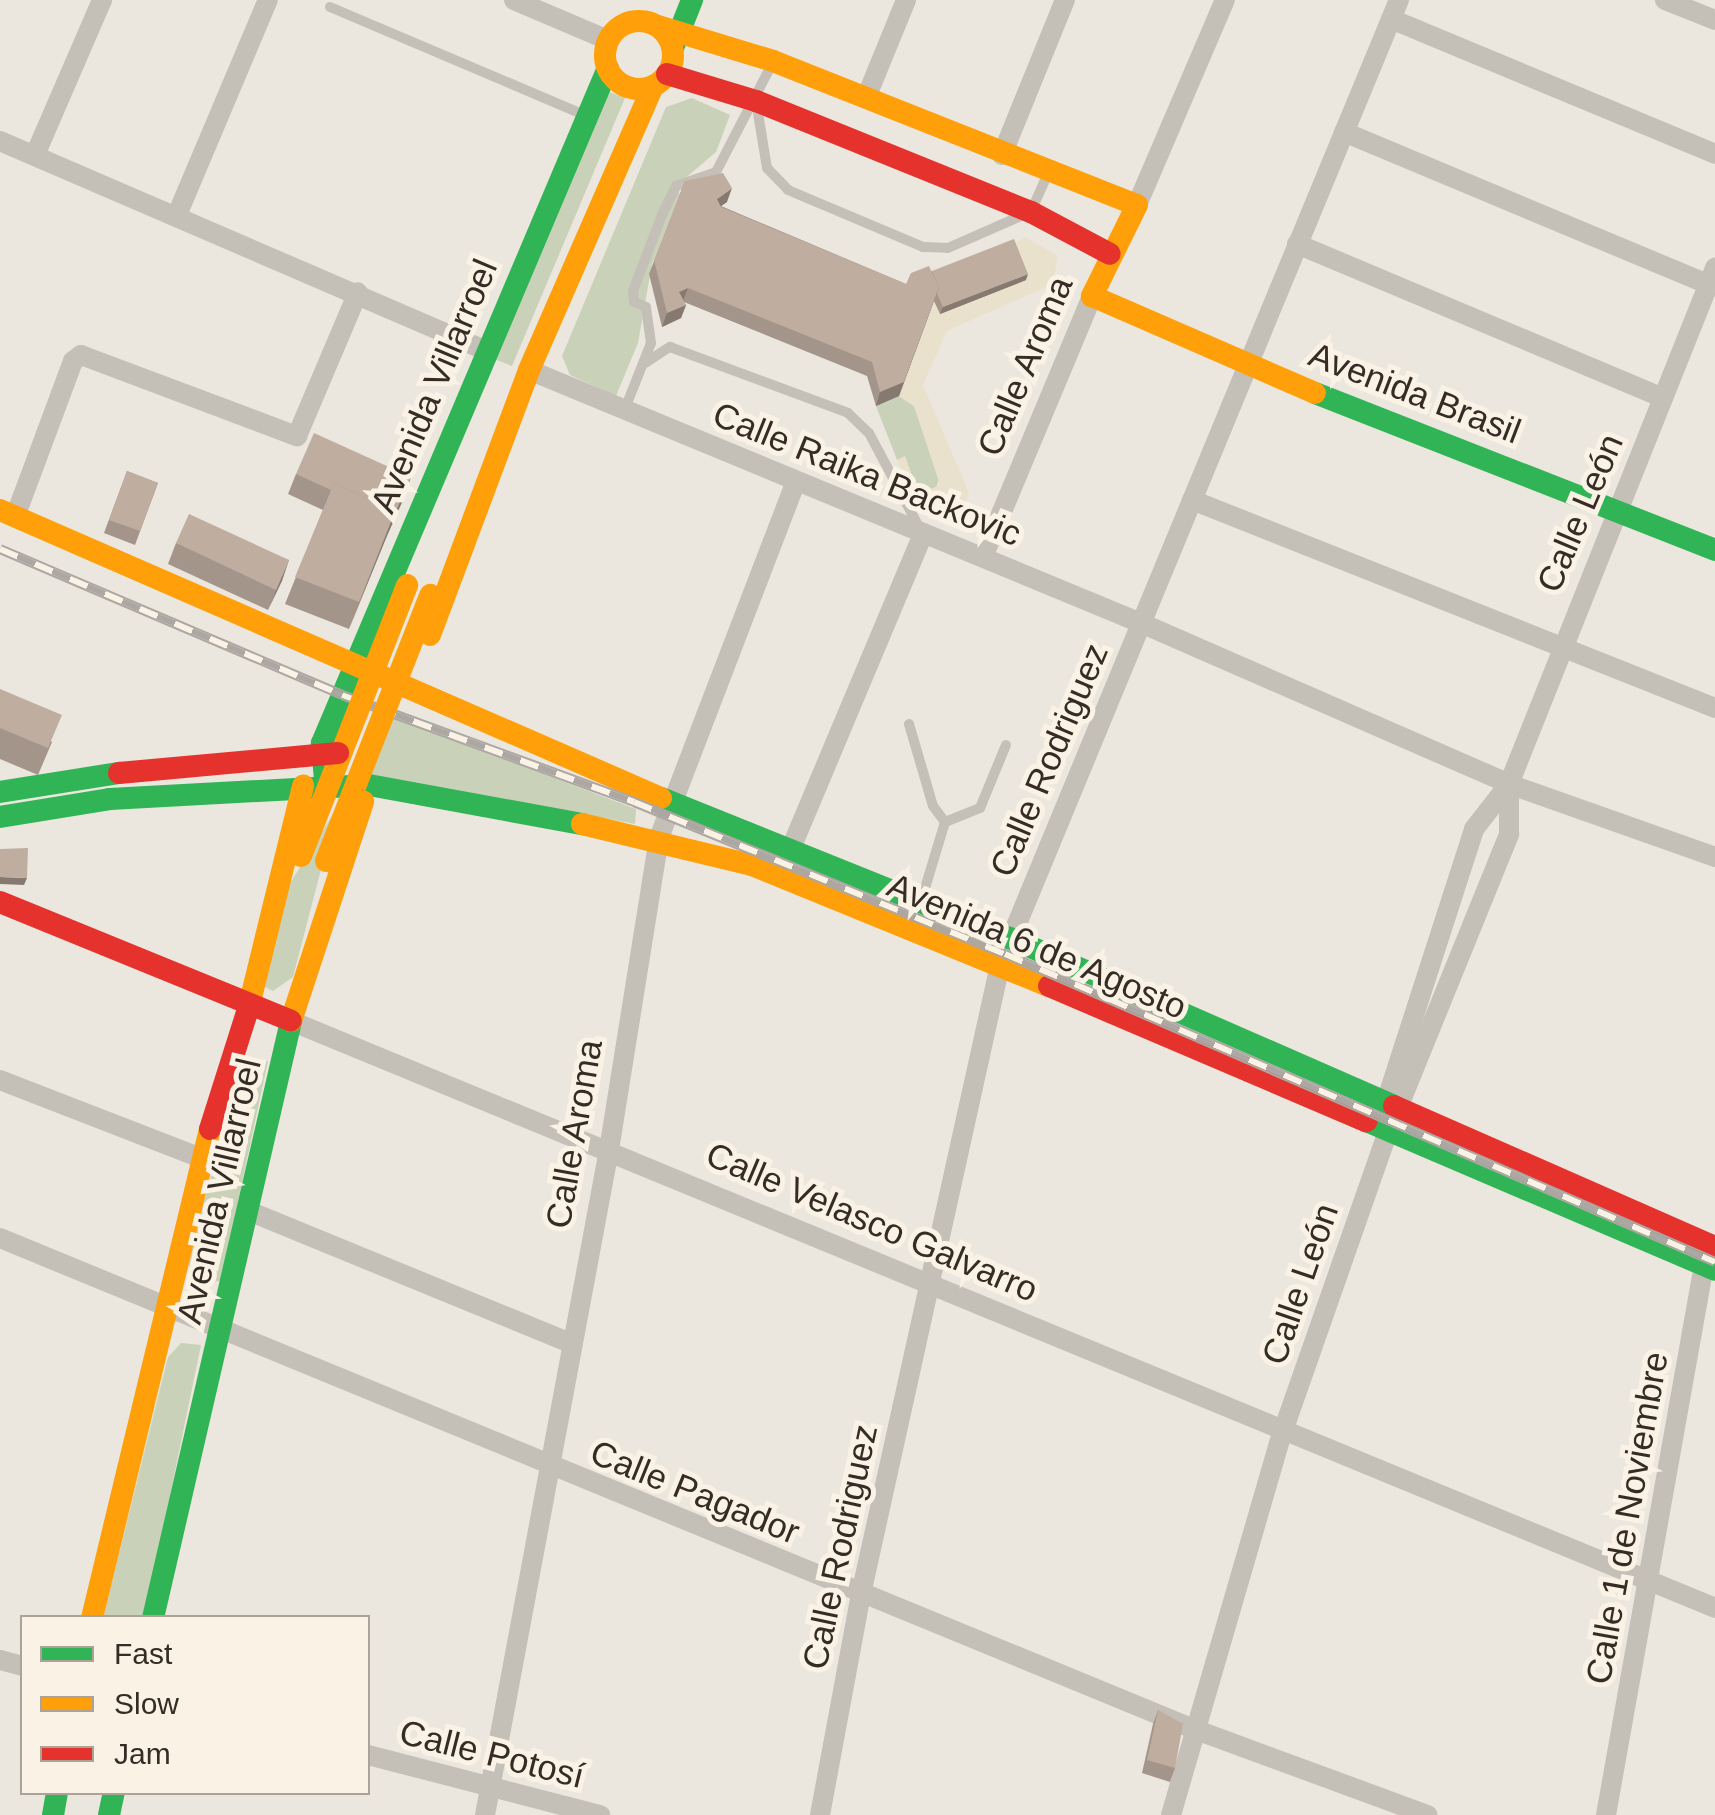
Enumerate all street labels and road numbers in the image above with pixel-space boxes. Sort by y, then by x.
street label: Avenida Villarroel [362,253,506,519]
street label: Calle Aroma [968,269,1082,463]
street label: Avenida Brasil [1303,333,1527,453]
street label: Calle Raika Backovic [707,393,1027,555]
street label: Calle León [1528,428,1632,598]
street label: Calle Rodriguez [981,637,1117,883]
street label: Avenida 6 de Agosto [880,864,1194,1028]
street label: Calle Aroma [537,1036,611,1232]
street label: Avenida Villarroel [168,1054,270,1328]
street label: Calle Velasco Galvarro [700,1133,1044,1311]
street label: Calle León [1253,1198,1347,1370]
street label: Calle 1 de Noviembre [1577,1349,1677,1687]
street label: Calle Rodriguez [794,1421,886,1673]
street label: Calle Pagador [584,1431,806,1553]
street label: Calle Potosí [395,1711,589,1797]

